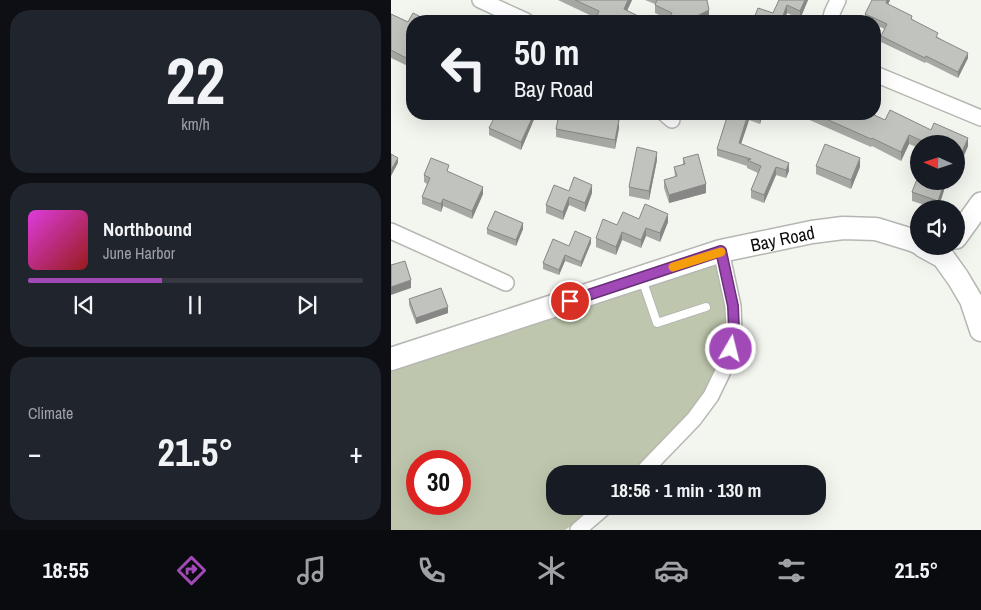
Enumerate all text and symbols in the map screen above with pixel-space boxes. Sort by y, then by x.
text: 50 m [514,29,579,76]
icon: left [431,35,496,100]
text: 22 [166,37,225,124]
text: Bay Road [514,74,593,104]
text: km/h [181,113,210,135]
north arrow [910,135,965,190]
map controls [910,135,965,255]
button: sound [910,200,965,255]
text: Northbound [103,216,192,242]
street label: Bay Road [748,219,817,257]
text: June Harbor [103,242,175,264]
pin [549,280,591,322]
icon: arrive [556,287,584,315]
icon: previous [70,291,98,319]
icon: pause [181,291,209,319]
icon: next [293,291,321,319]
position arrow [704,322,756,374]
text: Climate [28,402,73,424]
text: 21.5° [158,427,233,478]
text: − [28,434,41,472]
text: + [350,434,363,472]
speed limit sign: 30 [406,450,471,515]
text: 18:56 · 1 min · 130 m [611,477,761,503]
icon: directions [174,553,209,588]
icon: music [294,553,329,588]
icon: phone [414,553,449,588]
icon: climate [534,553,569,588]
icon: car [654,553,689,588]
icon: filters [774,553,809,588]
text: 18:55 [43,555,89,585]
text: 21.5° [894,555,938,585]

